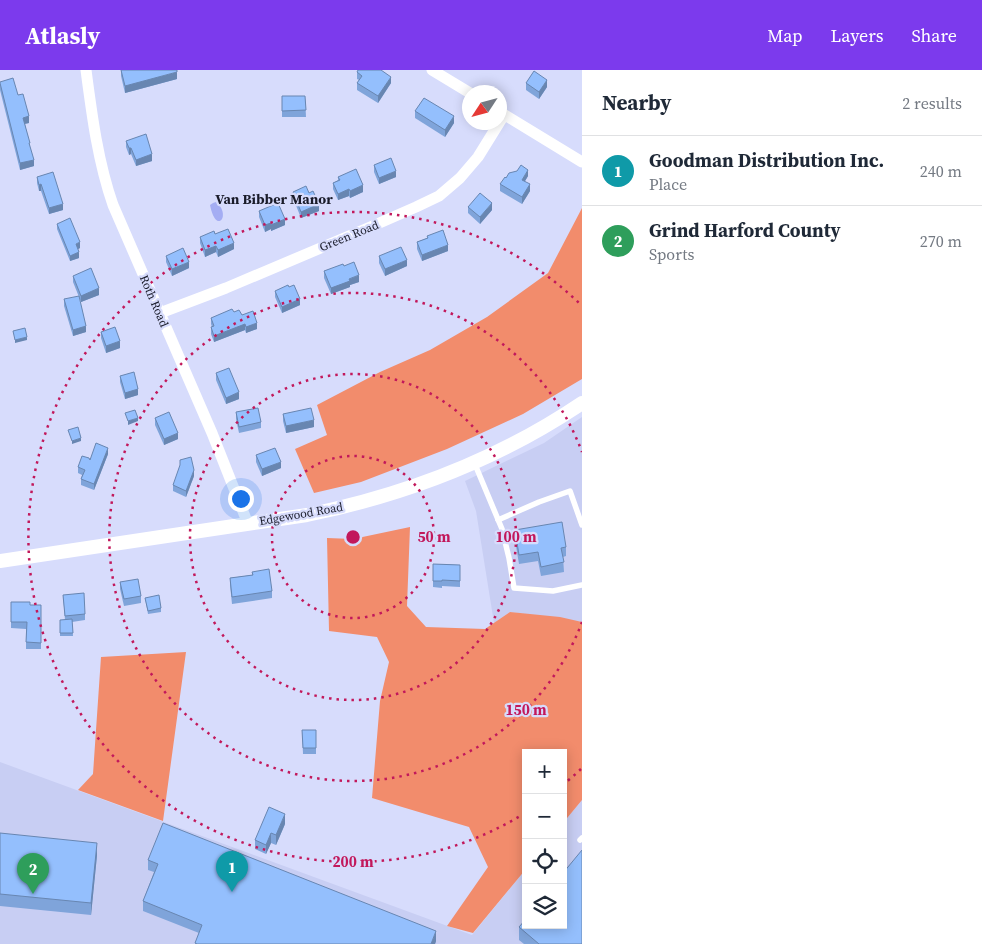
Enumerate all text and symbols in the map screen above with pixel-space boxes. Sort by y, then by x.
text: Atlasly [25,19,100,52]
text: Map [767,23,802,48]
text: Layers [830,23,883,48]
text: Share [911,23,957,48]
north arrow [462,85,507,130]
text: Nearby [602,88,672,117]
text: 2 results [902,92,962,114]
text: Goodman Distribution Inc. [649,147,884,173]
text: 1 [614,160,622,182]
text: 240 m [920,160,962,182]
text: Place [649,173,687,195]
district label: Van Bibber Manor [215,189,333,209]
street label: Green Road [317,217,381,255]
text: Grind Harford County [649,217,841,243]
text: 2 [614,230,622,252]
text: 270 m [920,230,962,252]
text: Sports [649,243,694,265]
street label: Roth Road [136,272,172,330]
your location [228,486,254,512]
street label: Edgewood Road [258,499,344,529]
text: 50 m [417,526,451,547]
text: 100 m [495,526,537,547]
centre of rings [344,528,362,546]
text: 150 m [505,699,547,720]
map controls [522,749,567,929]
button: + [522,749,567,794]
button: − [522,794,567,839]
button: locate [522,839,567,884]
pin: 1 [216,851,248,892]
text: 200 m [332,851,374,872]
pin: 2 [17,853,49,894]
button: layers [522,884,567,929]

